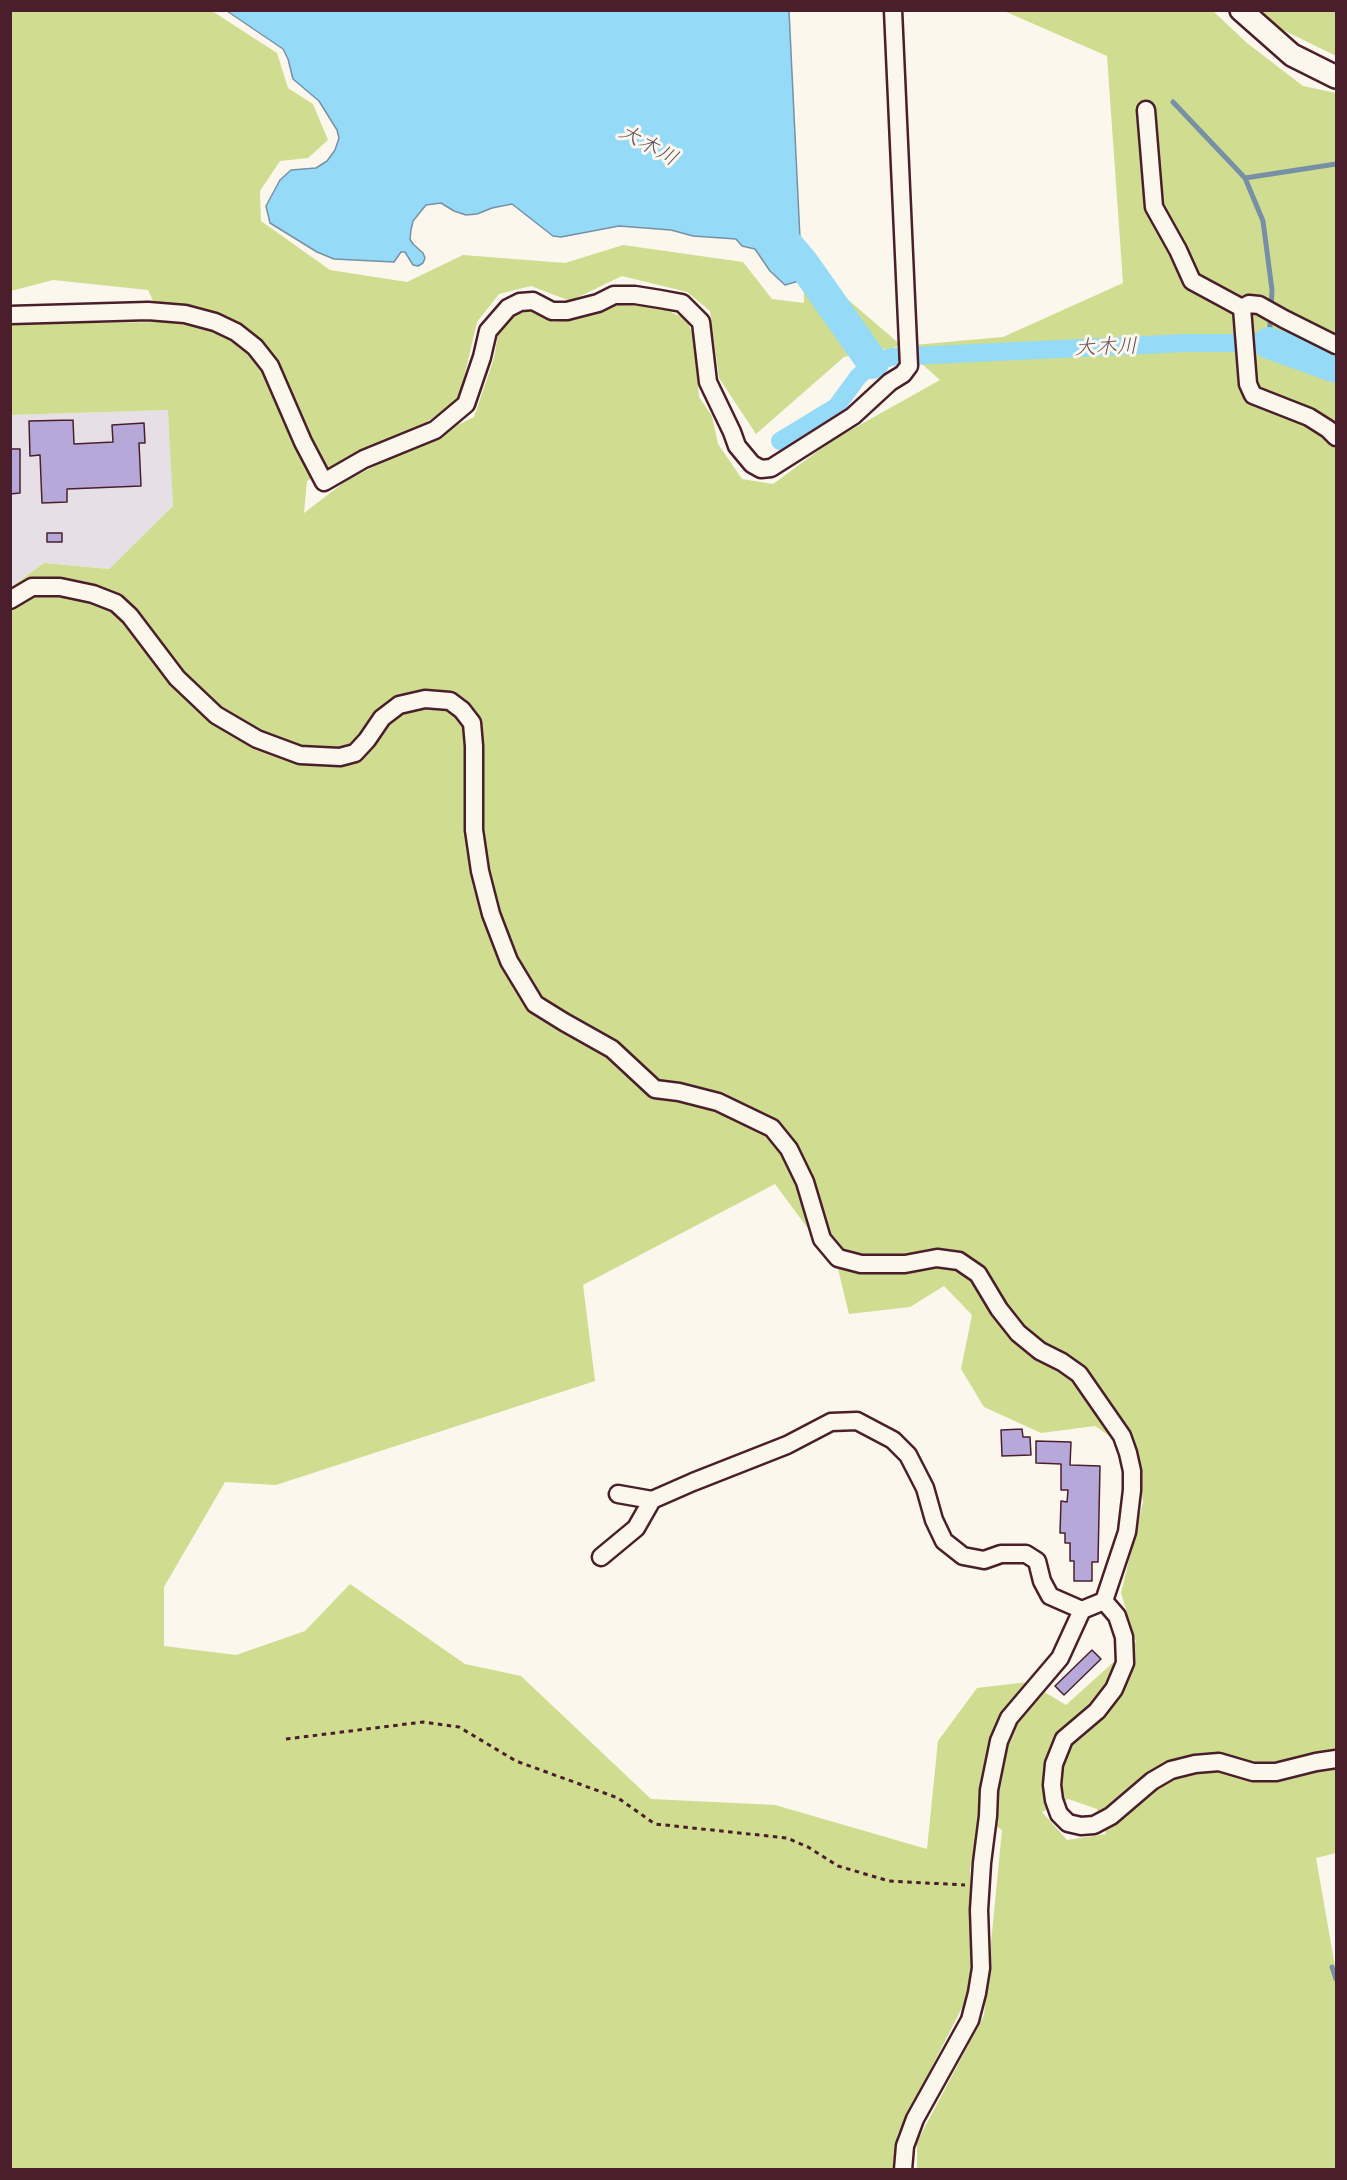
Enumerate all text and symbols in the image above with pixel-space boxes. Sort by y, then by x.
water label: 大木川 [614,120,682,172]
water label: 大木川 [1074,334,1138,362]

